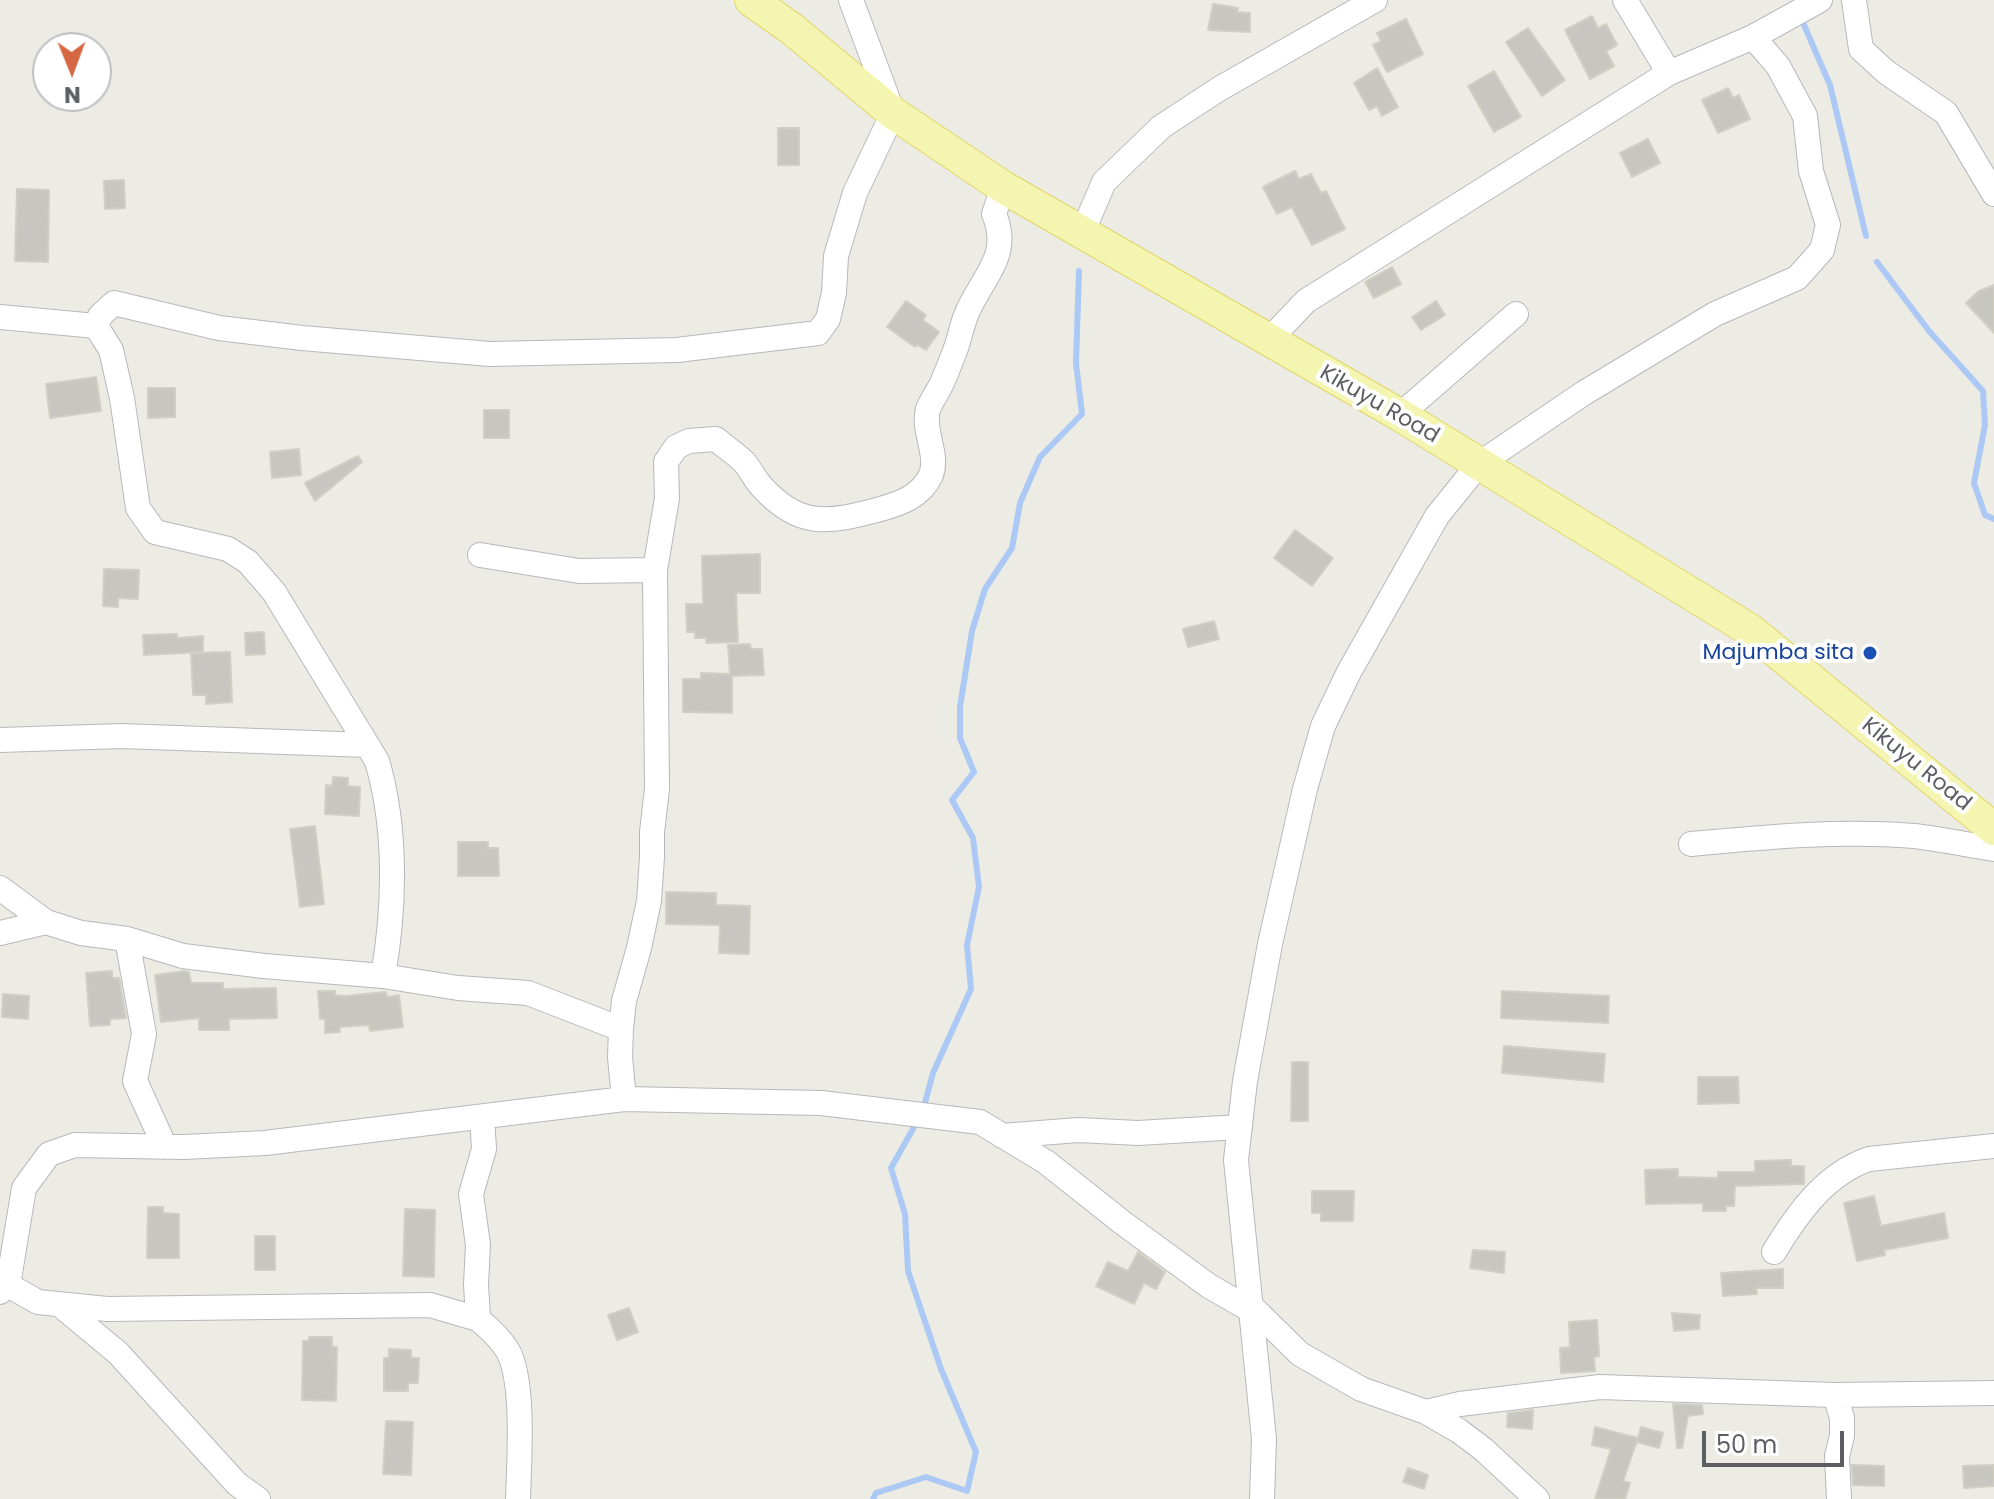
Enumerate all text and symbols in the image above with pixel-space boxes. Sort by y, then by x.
north arrow [32,32,112,112]
text: N [64,79,81,110]
street label: Kikuyu Road [1315,360,1443,450]
place label: Majumba sita [1703,640,1854,666]
marker: Majumba sita [1861,644,1879,662]
street label: Kikuyu Road [1856,713,1976,817]
scale bar [1706,1415,1848,1465]
text: 50 m [1716,1428,1777,1461]

